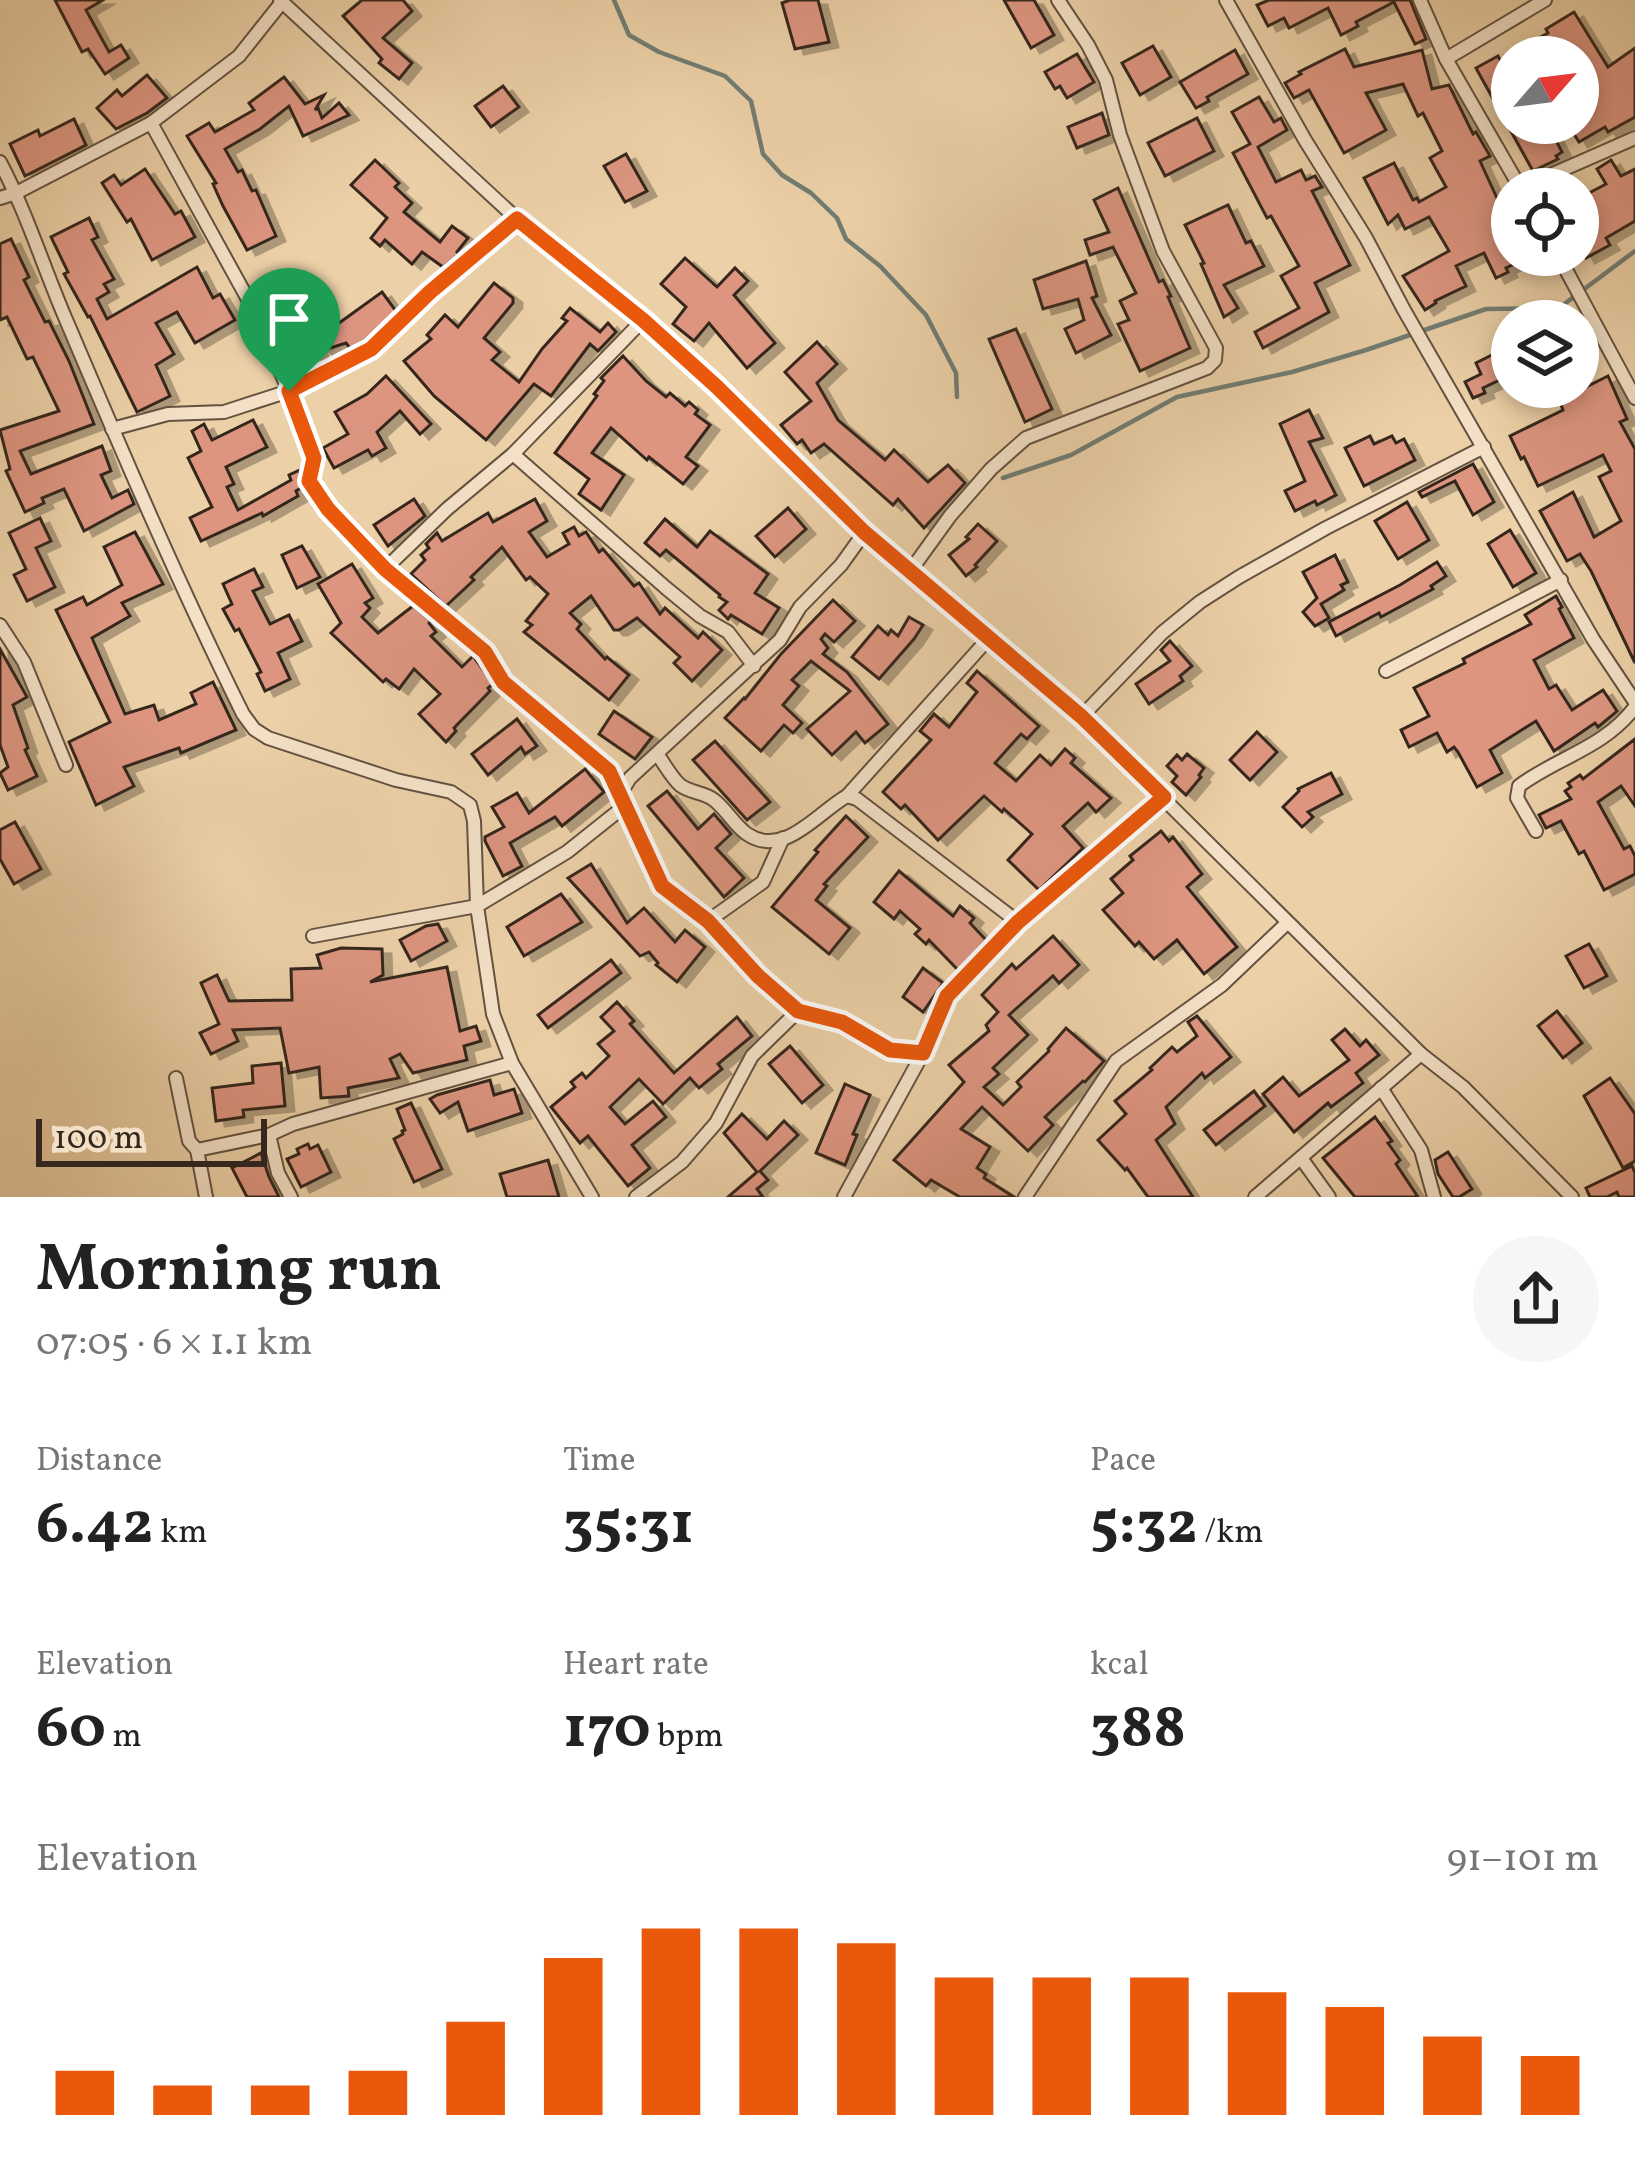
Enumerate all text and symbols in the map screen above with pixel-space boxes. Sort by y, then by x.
north arrow [1491,36,1599,144]
map controls [1491,36,1599,408]
button: locate [1491,168,1599,276]
pin [238,268,340,391]
icon: arrive [256,286,322,352]
button: layers [1491,300,1599,408]
scale bar [36,1113,267,1166]
text: 100 m [54,1117,143,1163]
text: Morning run [36,1226,442,1318]
button: share [1473,1236,1599,1362]
text: 07:05 · 6 × 1.1 km [36,1317,312,1371]
text: Distance [36,1439,162,1485]
text: Time [563,1439,635,1485]
text: Pace [1090,1439,1156,1485]
text: 6.42 [36,1485,154,1568]
text: 35:31 [563,1485,694,1568]
text: 5:32 [1090,1485,1198,1568]
text: km [154,1511,207,1557]
text: /km [1198,1511,1264,1557]
text: Elevation [36,1643,173,1689]
text: Heart rate [563,1643,709,1689]
text: kcal [1090,1643,1149,1689]
text: 60 [36,1689,106,1772]
text: 170 [563,1689,651,1772]
text: 388 [1090,1689,1186,1772]
text: m [106,1715,142,1761]
text: bpm [651,1715,723,1761]
text: Elevation [36,1833,198,1887]
text: 91–101 m [1447,1833,1599,1887]

